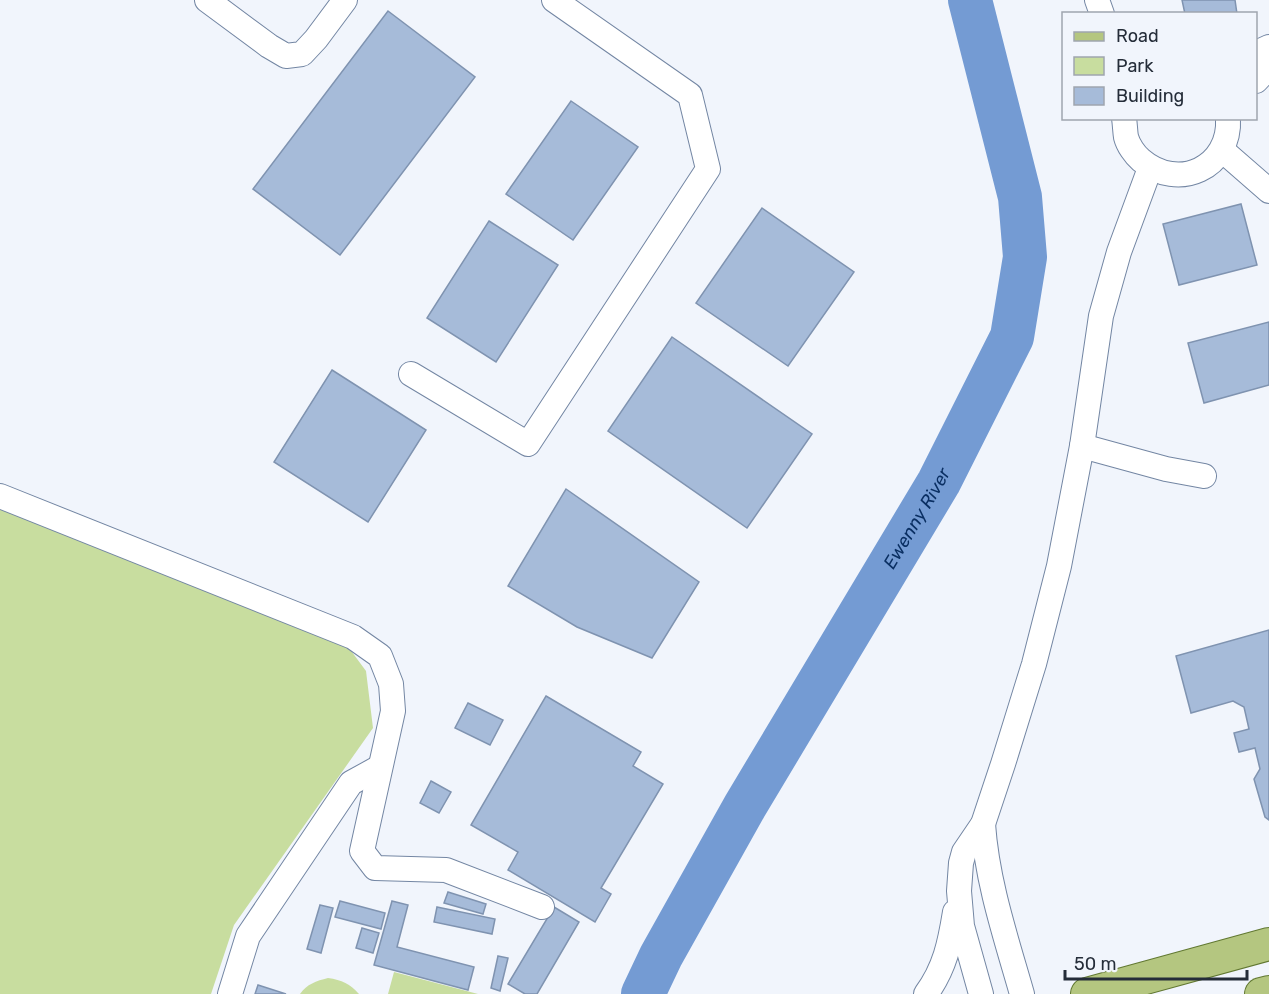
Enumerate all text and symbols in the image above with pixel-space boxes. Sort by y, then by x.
legend [1062,12,1257,120]
text: Road [1116,25,1159,47]
text: Park [1116,55,1154,77]
text: Building [1116,85,1184,107]
water label: Ewenny River [879,464,956,573]
scale bar [1065,943,1246,981]
text: 50 m [1074,953,1117,975]

